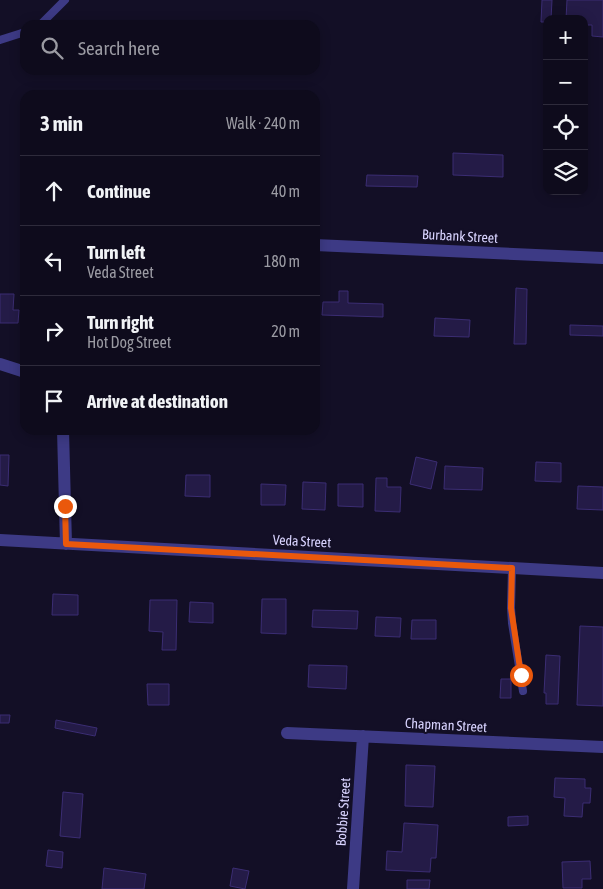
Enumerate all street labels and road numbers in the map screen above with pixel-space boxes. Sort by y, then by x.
street label: Burbank Street [422,226,498,246]
street label: Veda Street [272,531,332,551]
street label: Chapman Street [405,715,487,735]
street label: Bobbie Street [333,777,353,847]

